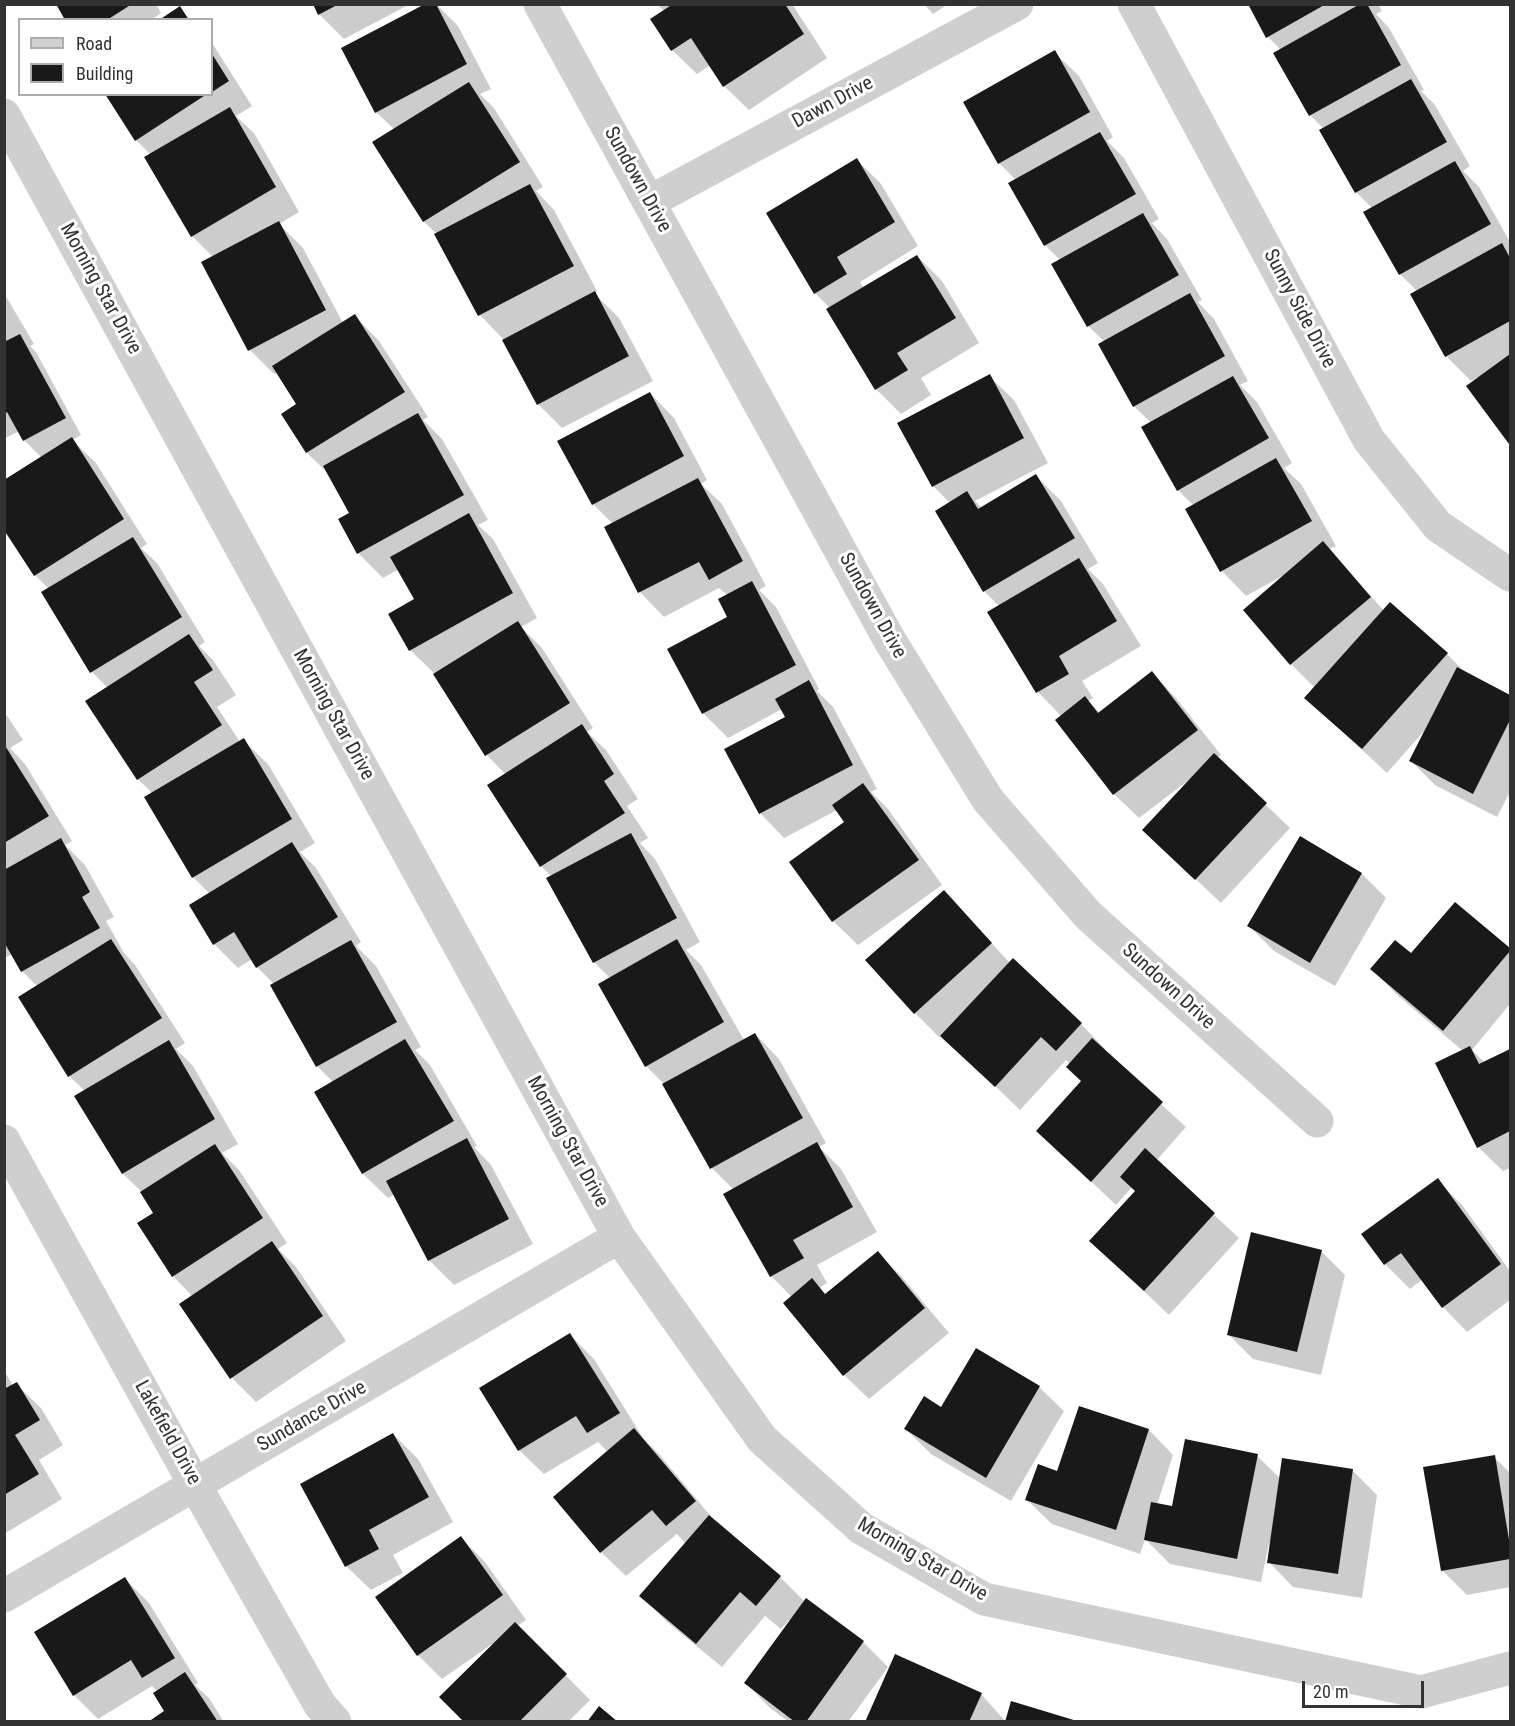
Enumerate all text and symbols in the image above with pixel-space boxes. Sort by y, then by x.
legend [18,18,213,96]
text: Road [76,33,112,54]
text: Building [76,63,133,84]
street label: Dawn Drive [788,72,878,134]
street label: Sundown Drive [598,123,676,237]
street label: Morning Star Drive [54,219,146,359]
street label: Sunny Side Drive [1258,245,1340,373]
street label: Sundown Drive [833,549,911,663]
street label: Morning Star Drive [287,645,379,785]
street label: Sundown Drive [1117,939,1219,1035]
street label: Morning Star Drive [521,1072,613,1212]
street label: Sundance Drive [253,1376,371,1458]
street label: Lakefield Drive [129,1377,205,1489]
street label: Morning Star Drive [853,1513,991,1607]
scale bar [1305,1669,1426,1707]
text: 20 m [1313,1681,1348,1702]

